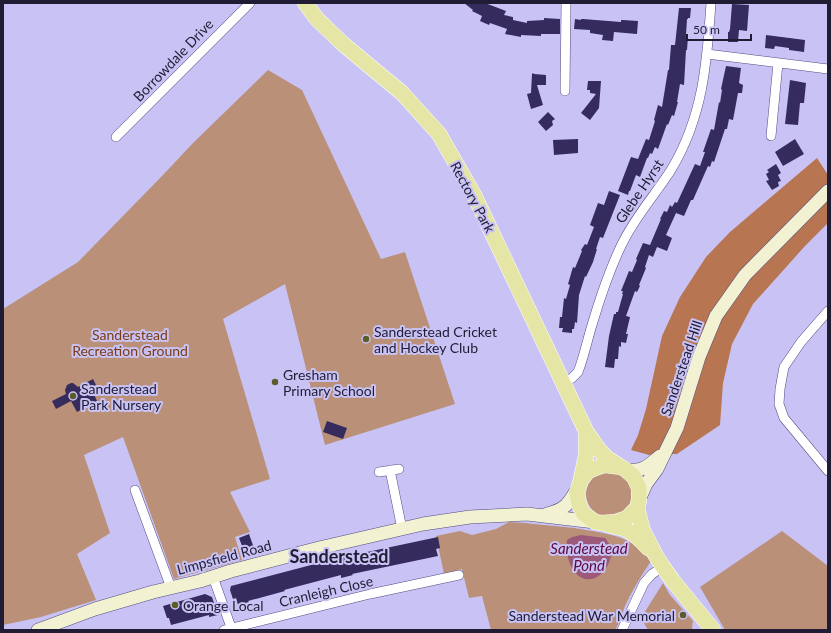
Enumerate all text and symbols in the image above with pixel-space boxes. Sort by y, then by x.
street label: Borrowdale Drive [129,15,217,105]
scale bar [687,16,751,42]
text: 50 m [693,22,720,37]
street label: Glebe Hyrst [611,156,667,226]
street label: Rectory Park [447,158,499,236]
street label: Sanderstead Hill [657,318,705,418]
place label: Sanderstead Cricket and Hockey Club [374,323,497,356]
park label: Sanderstead Recreation Ground [72,326,188,359]
marker: Sanderstead Cricket and Hockey Club [361,334,371,344]
place label: Gresham Primary School [283,366,375,399]
marker: Gresham Primary School [270,377,280,387]
place label: Sanderstead Park Nursery [81,380,162,413]
marker: Sanderstead Park Nursery [68,391,78,401]
street label: Limpsfield Road [175,536,273,578]
water label: Sanderstead Pond [550,539,628,574]
district label: Sanderstead [289,545,389,567]
street label: Cranleigh Close [277,572,375,610]
place label: Orange Local [183,597,264,614]
marker: Orange Local [170,600,180,610]
place label: Sanderstead War Memorial [508,607,675,624]
marker: Sanderstead War Memorial [678,610,688,620]

